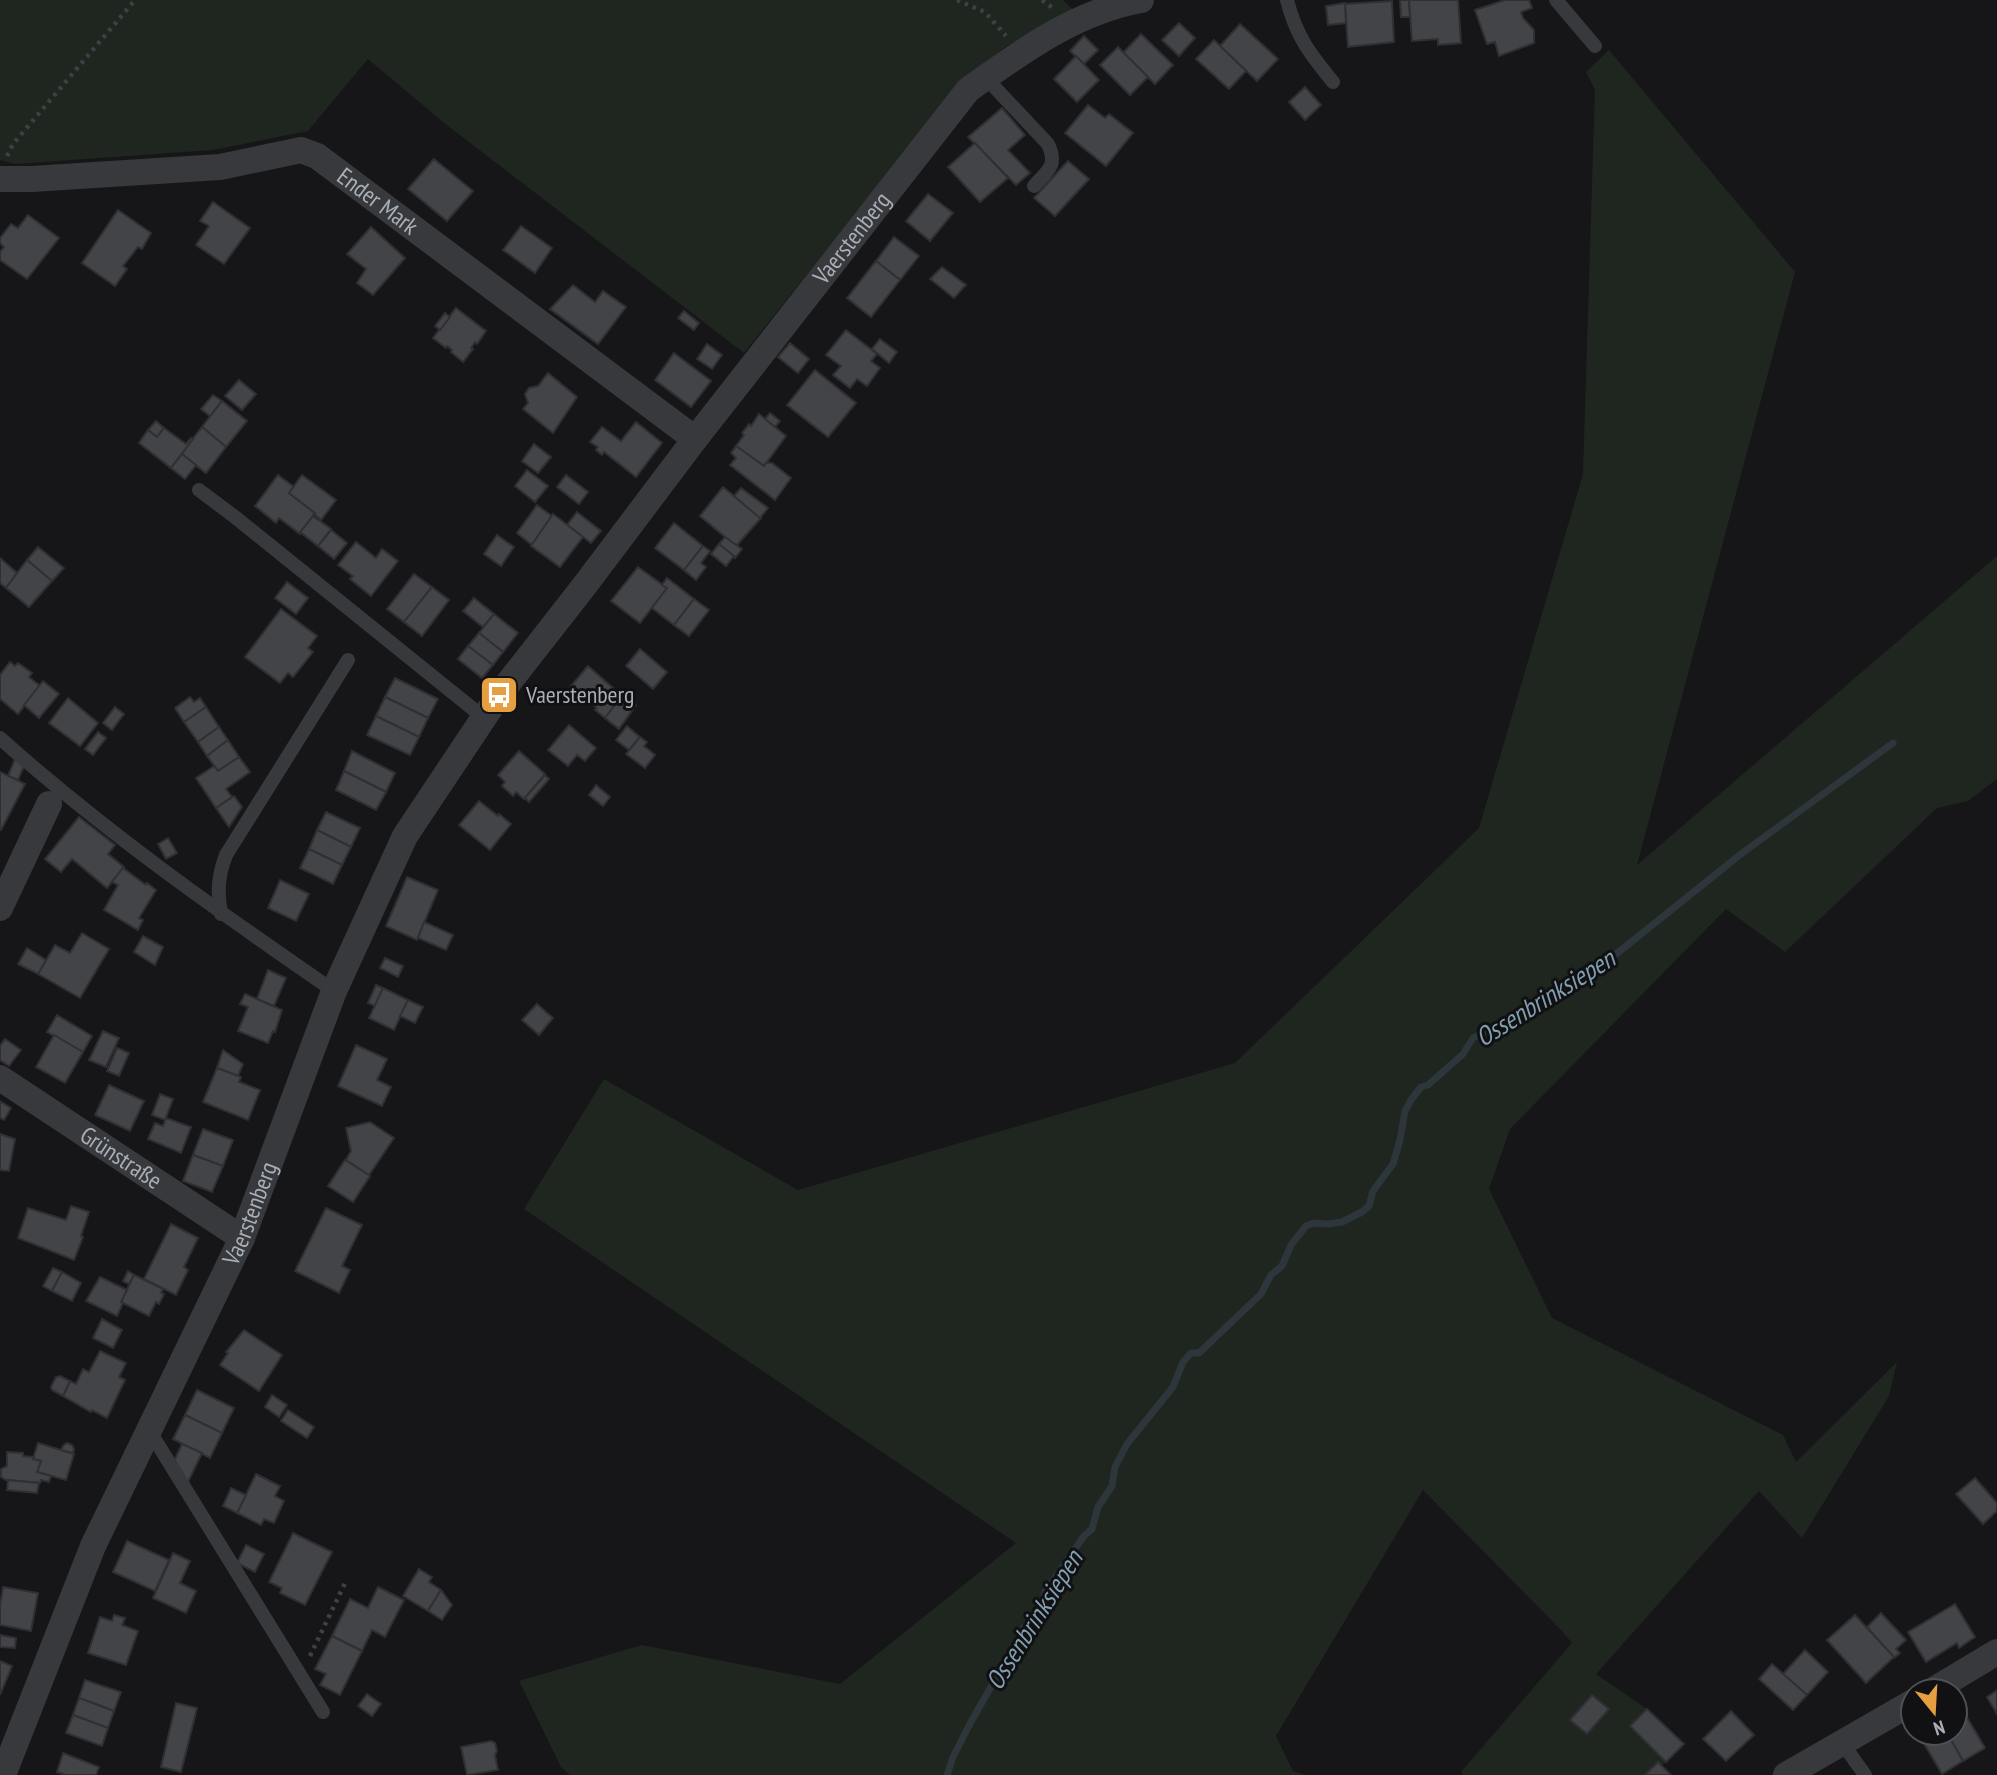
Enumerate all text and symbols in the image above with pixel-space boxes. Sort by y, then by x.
street label: Ender Mark [331,161,425,242]
street label: Vaerstenberg [805,186,897,291]
bus stop icon: Vaerstenberg [478,674,520,716]
place label: Vaerstenberg [525,679,634,710]
water label: Ossenbrinksiepen [1469,941,1622,1053]
street label: Grünstraße [74,1119,168,1196]
street label: Vaerstenberg [215,1157,284,1271]
water label: Ossenbrinksiepen [978,1543,1090,1696]
north arrow [1899,1677,1969,1747]
text: N [1931,1715,1948,1741]

